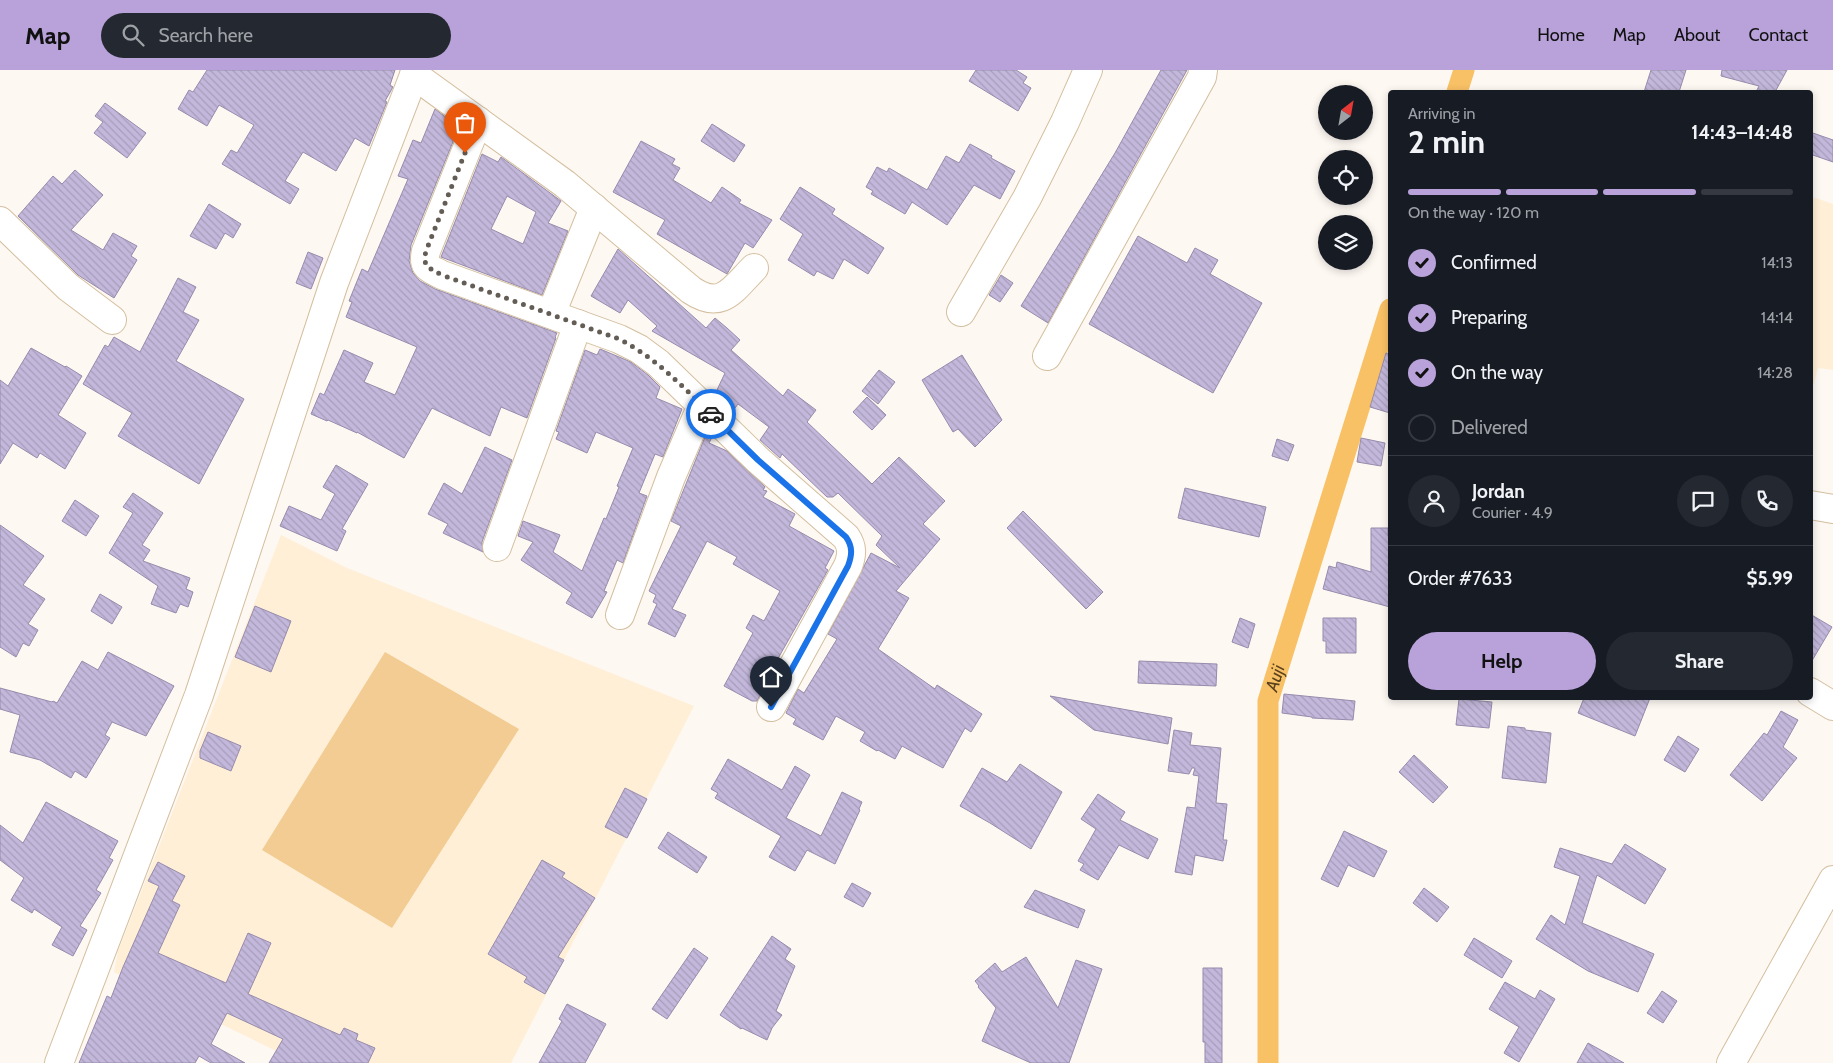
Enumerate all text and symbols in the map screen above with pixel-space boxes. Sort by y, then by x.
search box [101,13,451,58]
text: Map [25,21,71,50]
icon: search [119,21,147,49]
text: Search here [159,24,253,47]
text: Home [1537,24,1585,46]
text: Map [1613,24,1646,46]
text: About [1674,24,1720,46]
text: Contact [1748,24,1808,46]
north arrow [1318,85,1372,140]
map controls [1318,85,1373,270]
pin [444,102,486,153]
text: Arriving in [1408,104,1475,123]
icon: bag [451,109,479,137]
text: 14:43–14:48 [1691,121,1793,144]
text: 2 min [1408,122,1485,161]
button: locate [1318,150,1373,205]
text: On the way · 120 m [1408,203,1539,222]
button: layers [1318,215,1373,270]
icon: check [1408,249,1436,277]
text: Confirmed [1451,251,1537,274]
text: 14:13 [1761,253,1793,272]
icon: check [1408,304,1436,332]
text: Preparing [1451,306,1527,329]
text: 14:14 [1761,308,1793,327]
icon: check [1408,359,1436,387]
text: On the way [1451,361,1543,384]
text: 14:28 [1757,363,1793,382]
courier [686,389,736,439]
icon: car [697,400,725,428]
text: Delivered [1451,416,1528,439]
button: person [1408,475,1460,527]
button: chat [1677,475,1729,527]
button: phone [1741,475,1793,527]
text: Jordan [1472,480,1525,503]
text: Courier · 4.9 [1472,503,1553,522]
text: Order #7633 [1408,567,1513,590]
text: $5.99 [1746,567,1793,590]
button: Help [1408,632,1596,690]
button: Share [1606,632,1793,690]
pin [750,656,792,707]
water label: Auji [1260,661,1290,695]
icon: home [757,663,785,691]

